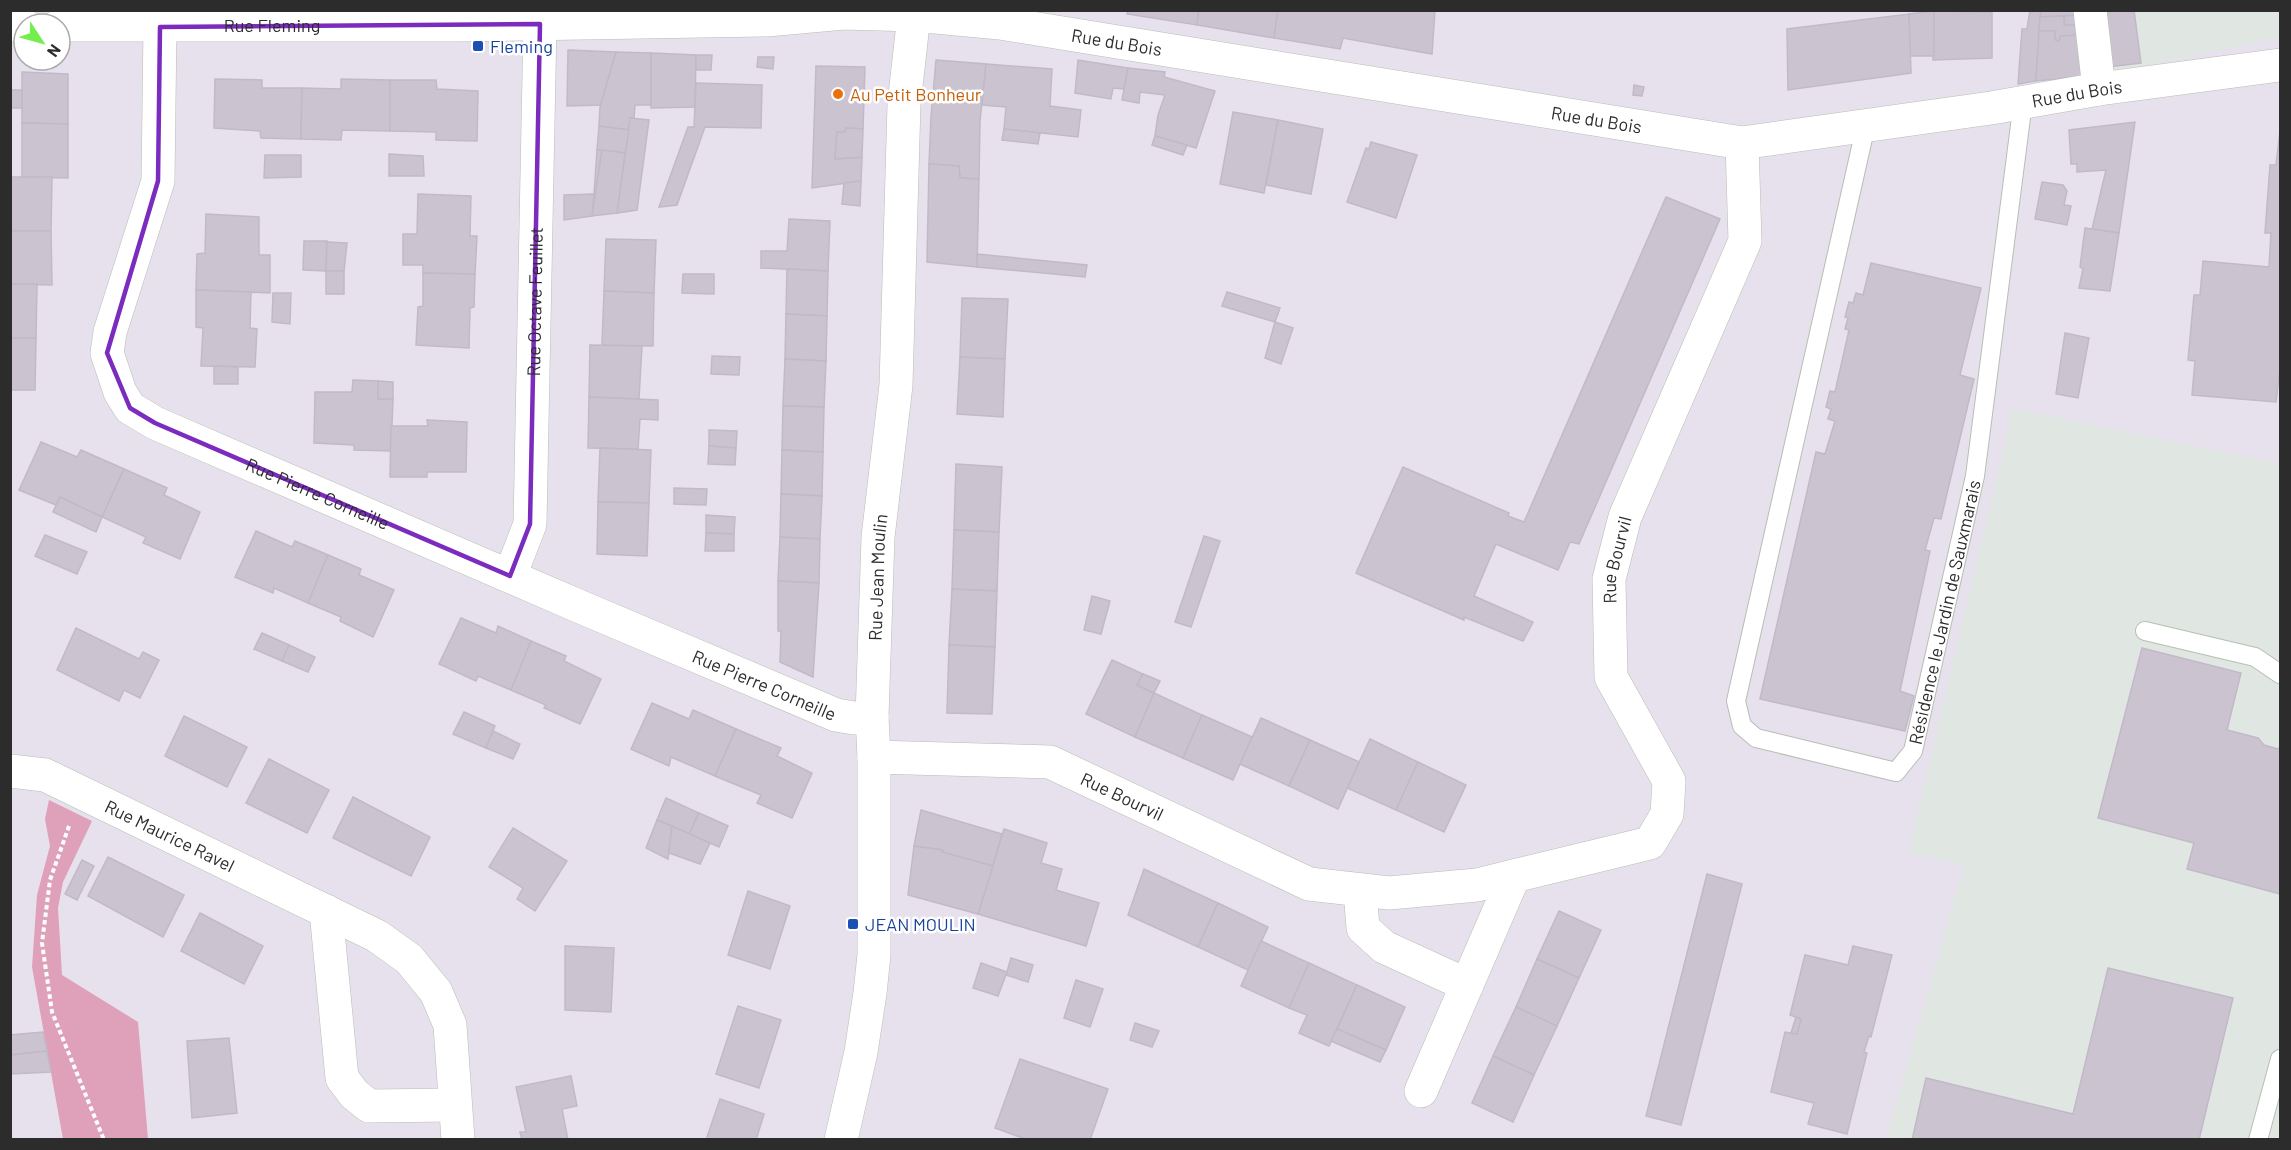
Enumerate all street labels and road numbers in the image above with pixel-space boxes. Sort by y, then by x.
street label: Rue Fleming [224,14,320,36]
street label: Rue du Bois [1070,24,1164,60]
street label: Rue du Bois [2030,75,2123,112]
street label: Rue du Bois [1550,101,1643,138]
street label: Rue Octave Feuillet [522,227,547,377]
street label: Rue Pierre Corneille [243,453,393,534]
street label: Résidence le Jardin de Sauxmarais [1904,478,1985,747]
street label: Rue Jean Moulin [864,513,892,641]
street label: Rue Bourvil [1597,514,1636,604]
street label: Rue Pierre Corneille [689,645,840,725]
street label: Rue Bourvil [1077,767,1167,825]
street label: Rue Maurice Ravel [101,795,238,876]

